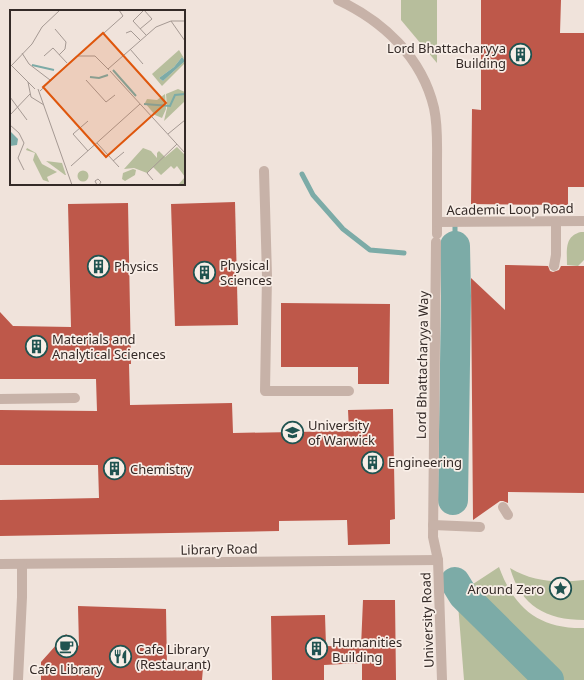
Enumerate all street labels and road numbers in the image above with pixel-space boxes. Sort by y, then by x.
street label: Academic Loop Road [446,199,574,219]
street label: Lord Bhattacharyya Way [412,290,432,439]
street label: Library Road [180,539,258,559]
street label: University Road [416,572,438,668]

